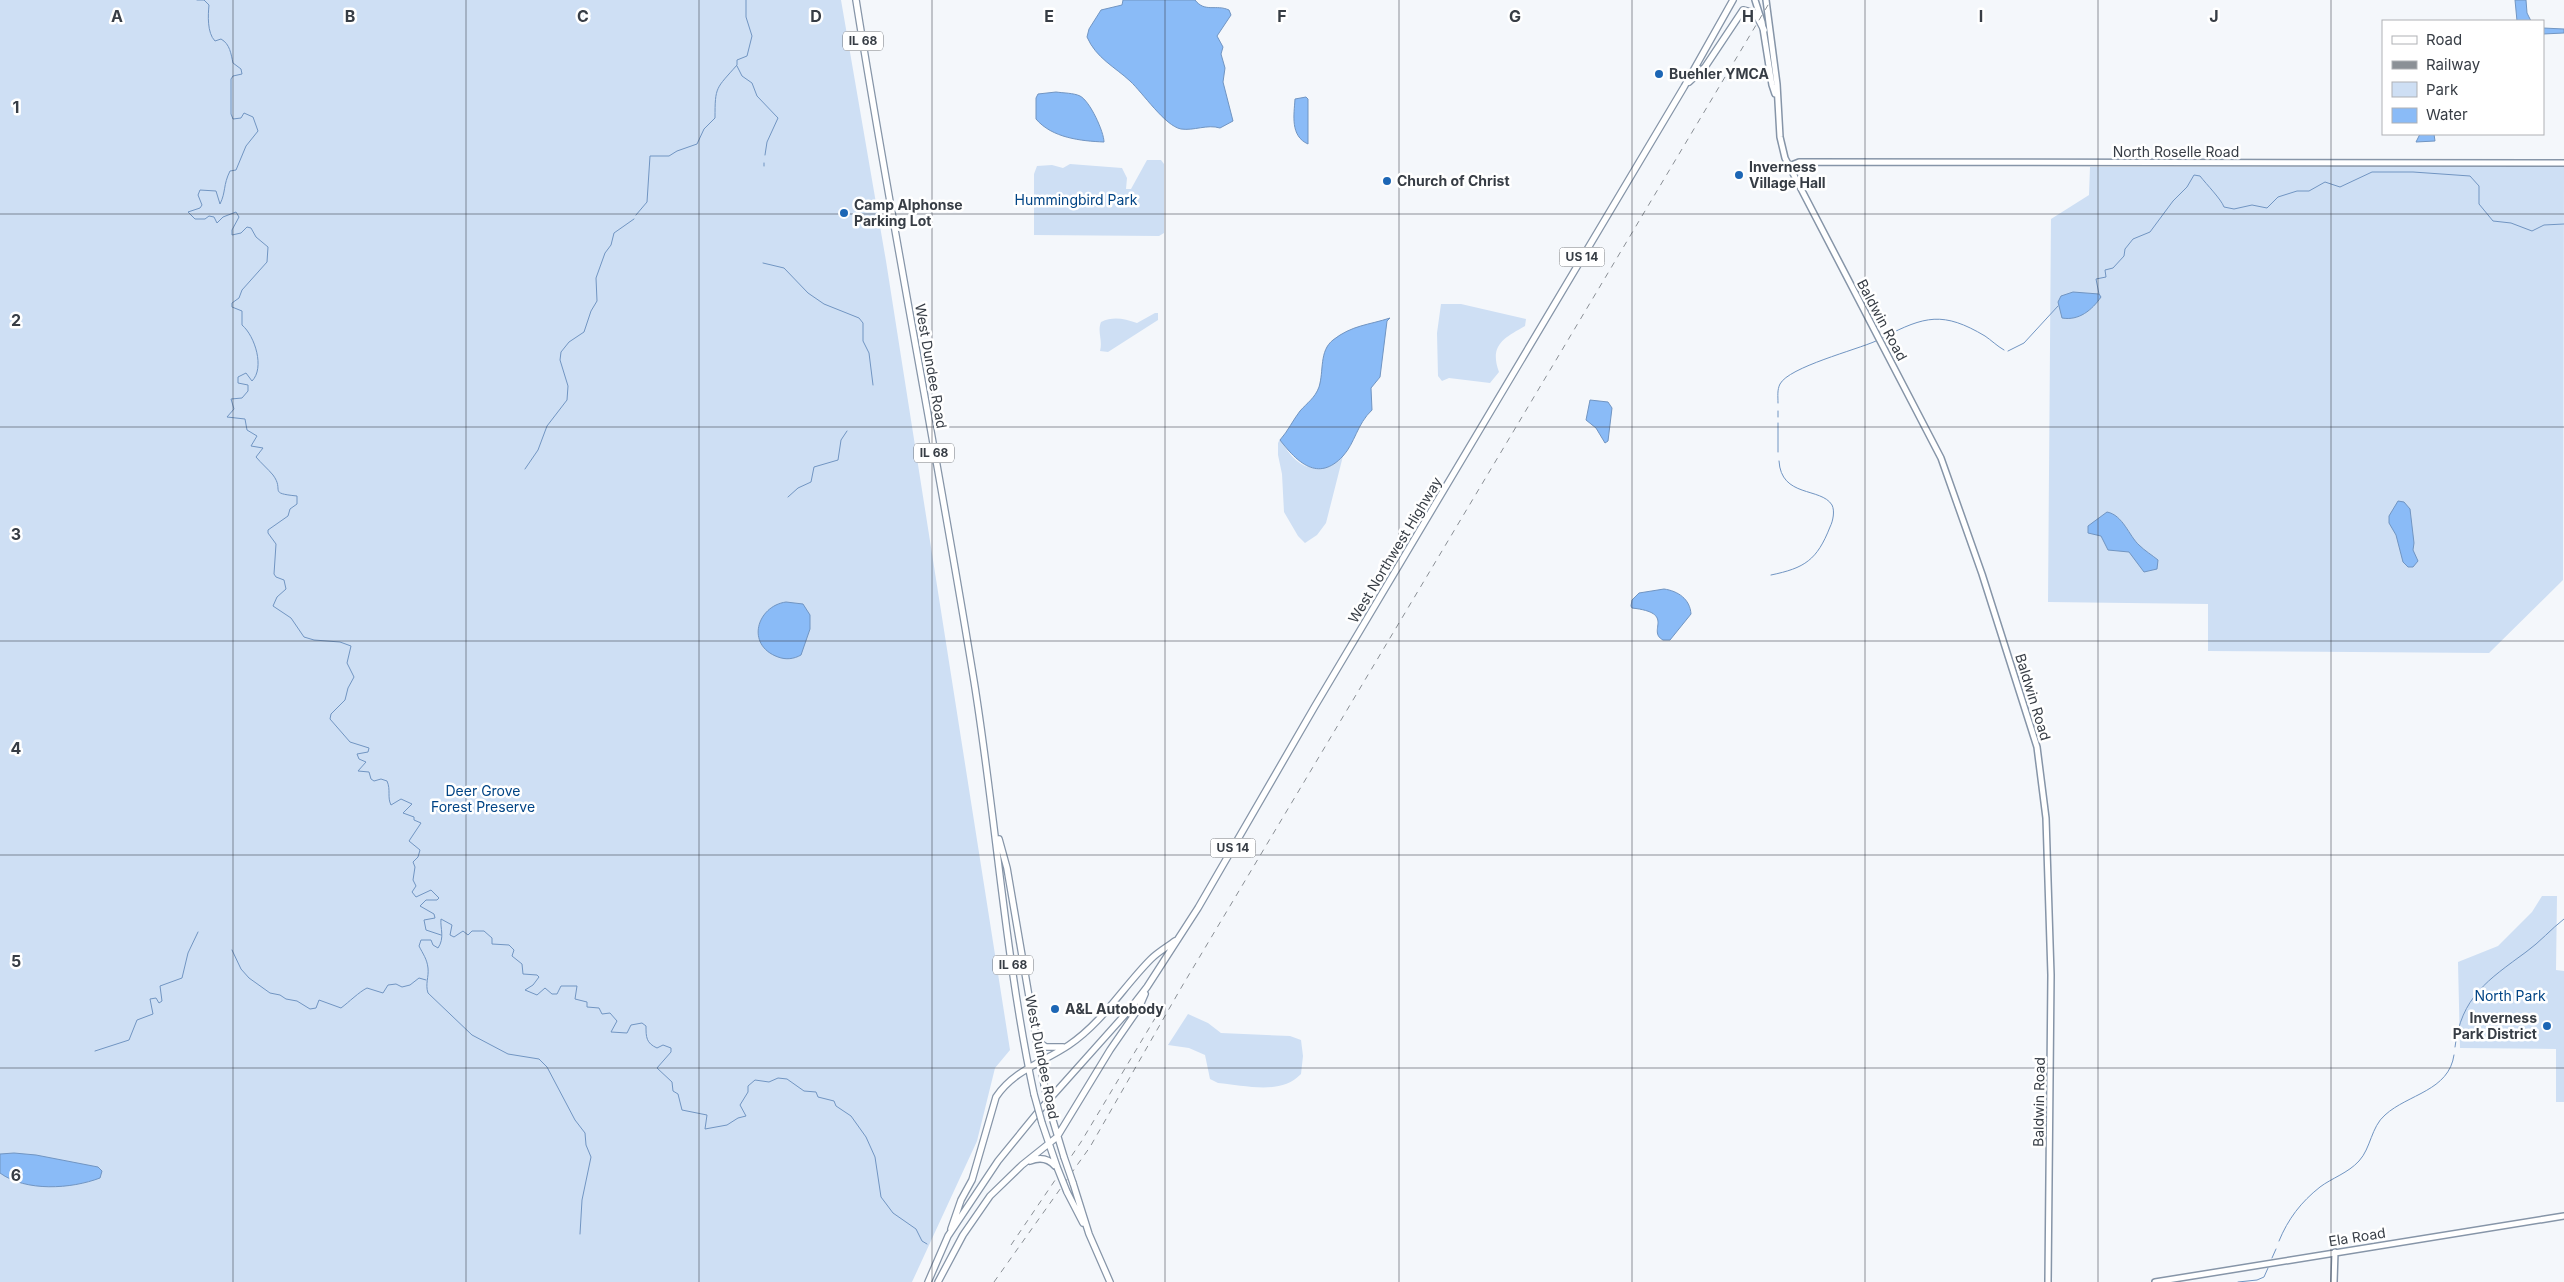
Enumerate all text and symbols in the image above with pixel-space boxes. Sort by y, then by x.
text: A [111,6,123,26]
text: B [345,6,355,26]
text: C [577,6,589,26]
text: D [810,6,822,26]
text: E [1044,6,1054,26]
text: F [1277,6,1287,26]
text: G [1509,6,1521,26]
text: H [1742,6,1754,26]
text: I [1979,6,1983,26]
text: J [2209,6,2219,26]
legend [2382,20,2544,135]
text: Road [2426,30,2462,49]
road number: IL 68 [843,31,883,50]
text: Railway [2426,55,2481,74]
place label: Buehler YMCA [1669,65,1769,82]
marker: Buehler YMCA [1653,68,1665,80]
text: Park [2426,80,2459,99]
text: 1 [13,97,19,117]
text: Water [2426,105,2468,124]
street label: North Roselle Road [2113,143,2239,160]
place label: Inverness Village Hall [1749,158,1826,191]
marker: Inverness Village Hall [1733,169,1745,181]
place label: Church of Christ [1397,172,1510,189]
marker: Church of Christ [1381,175,1393,187]
park label: Hummingbird Park [1015,191,1138,208]
place label: Camp Alphonse Parking Lot [854,196,963,229]
marker: Camp Alphonse Parking Lot [838,207,850,219]
road number: US 14 [1560,248,1604,266]
street label: Baldwin Road [1854,276,1911,363]
street label: West Dundee Road [912,302,951,430]
text: 2 [11,310,21,330]
road number: IL 68 [914,443,954,462]
street label: West Northwest Highway [1344,474,1445,626]
text: 3 [11,524,21,544]
street label: Baldwin Road [2012,651,2055,742]
text: 4 [11,738,22,758]
park label: Deer Grove Forest Preserve [431,782,535,815]
road number: US 14 [1210,838,1256,858]
text: 5 [11,951,21,971]
road number: IL 68 [993,956,1033,974]
park label: North Park [2474,987,2546,1004]
street label: West Dundee Road [1022,993,1063,1121]
place label: A&L Autobody [1065,1000,1164,1017]
marker: A&L Autobody [1049,1003,1061,1015]
place label: Inverness Park District [2453,1009,2537,1042]
marker: Inverness Park District [2541,1020,2553,1032]
street label: Baldwin Road [2029,1057,2048,1147]
text: 6 [11,1165,21,1185]
street label: Ela Road [2327,1224,2387,1249]

